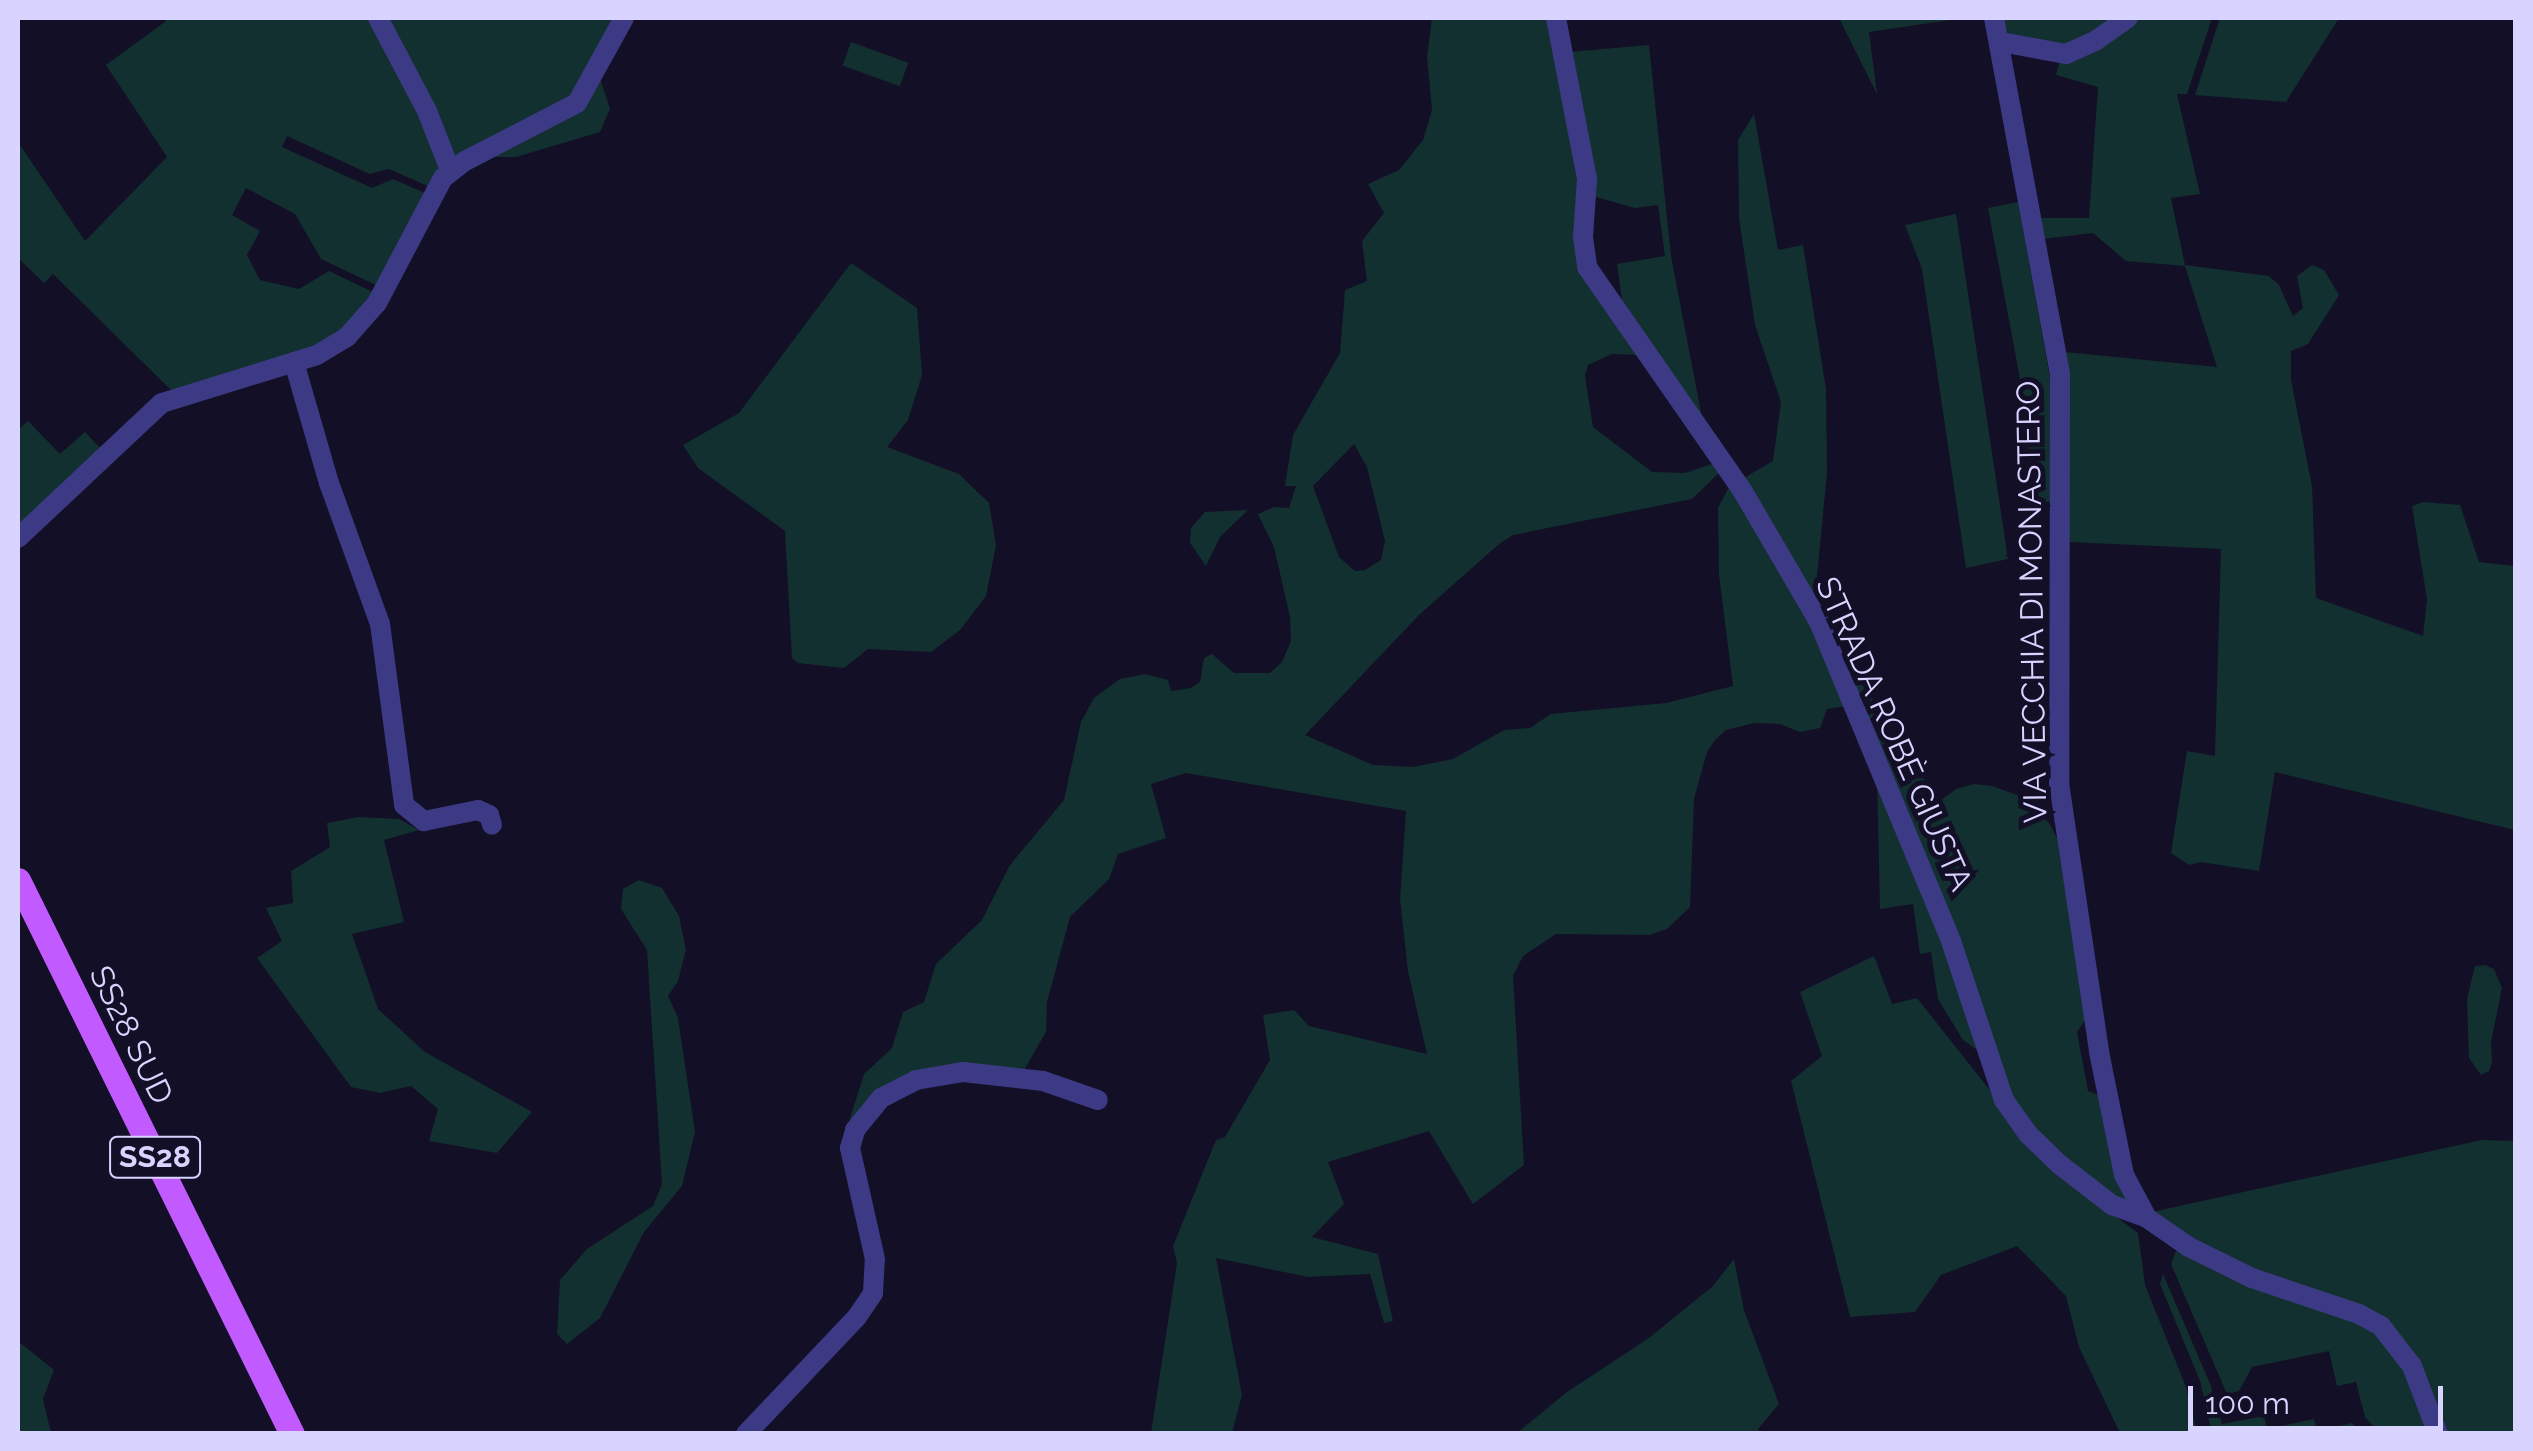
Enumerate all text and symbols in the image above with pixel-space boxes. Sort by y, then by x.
street label: VIA VECCHIA DI MONASTERO [2009,379,2055,825]
street label: STRADA ROBÈ GIUSTA [1807,571,1981,897]
street label: SS28 SUD [81,960,181,1110]
road number: SS28 [108,1132,202,1182]
scale bar [2193,1366,2448,1428]
text: 100 m [2205,1386,2290,1421]

